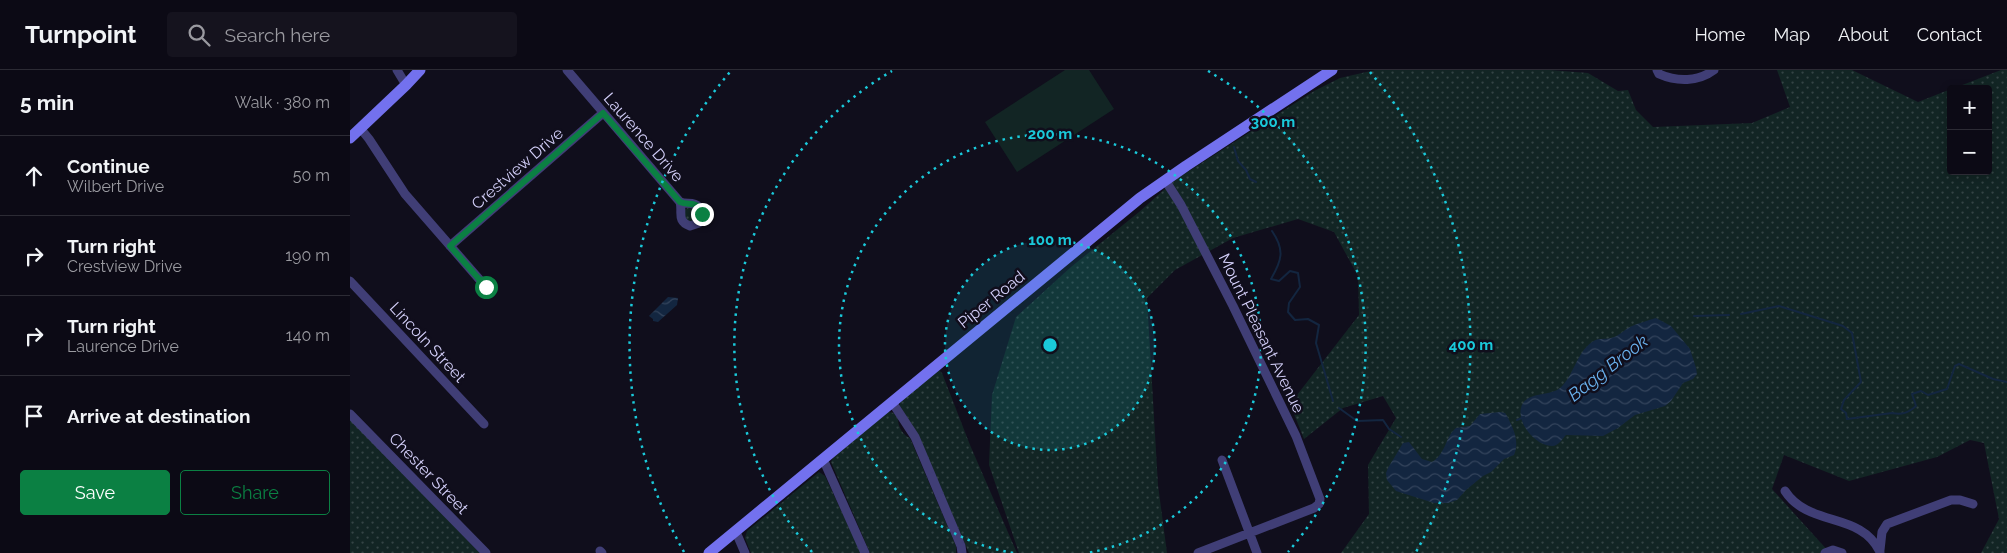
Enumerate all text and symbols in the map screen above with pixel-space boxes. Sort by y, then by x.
search box [167,12,517,57]
text: Turnpoint [25,20,137,49]
icon: search [185,21,213,49]
text: Search here [225,24,330,46]
text: Home [1694,24,1745,45]
text: Map [1773,24,1810,45]
text: About [1838,24,1889,45]
text: Contact [1917,24,1982,45]
map controls [1947,85,1992,175]
button: + [1947,85,1992,130]
street label: Laurence Drive [600,89,688,186]
text: 5 min [20,90,74,115]
text: Walk · 380 m [235,93,330,112]
text: 300 m [1251,113,1295,131]
street label: Crestview Drive [468,124,567,213]
text: 200 m [1028,125,1072,143]
button: − [1947,130,1992,175]
text: Continue [67,155,150,177]
icon: ahead [20,162,48,190]
text: 50 m [293,166,330,185]
text: Wilbert Drive [67,177,164,196]
route end [691,203,714,226]
text: 100 m [1028,231,1072,249]
text: Turn right [67,235,156,257]
icon: right [20,242,48,270]
text: 190 m [285,246,330,265]
street label: Mount Pleasant Avenue [1215,250,1308,416]
text: Crestview Drive [67,257,182,276]
street label: Piper Road [954,267,1029,332]
route start [475,276,498,299]
street label: Lincoln Street [386,298,470,387]
text: Turn right [67,315,156,337]
icon: right [20,322,48,350]
text: 140 m [286,326,330,345]
water label: Bagg Brook [1563,330,1652,405]
centre of rings [1041,336,1059,354]
text: 400 m [1449,336,1493,354]
text: Laurence Drive [67,337,179,356]
icon: arrive [20,402,48,430]
text: Arrive at destination [67,405,251,427]
street label: Chester Street [385,429,473,518]
button: Save [20,470,170,515]
button: Share [180,470,330,515]

